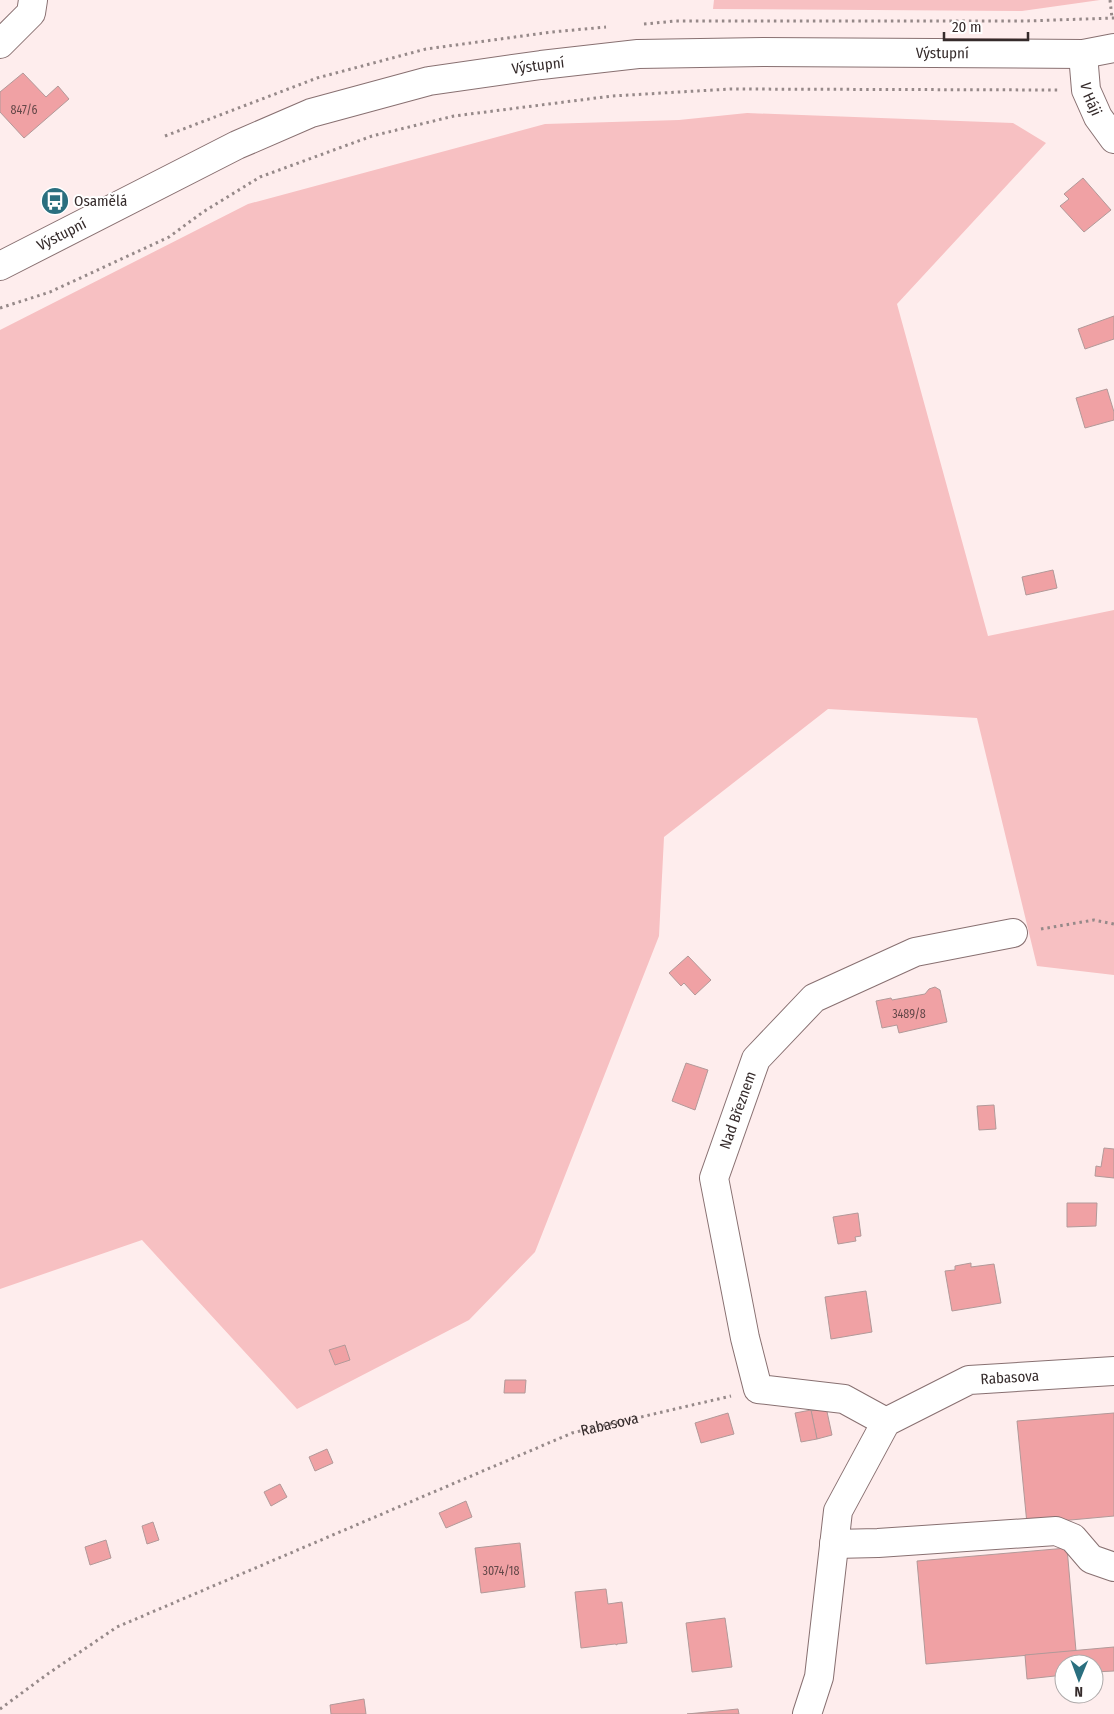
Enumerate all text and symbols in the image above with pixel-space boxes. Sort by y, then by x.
scale bar [944,10,1028,42]
text: 20 m [952,18,982,36]
street label: Výstupní [916,44,969,62]
street label: Výstupní [510,53,565,78]
street label: V Háji [1076,82,1105,119]
house number: 847/6 [10,103,38,117]
bus stop icon: Osamělá [40,186,70,216]
place label: Osamělá [74,192,127,210]
street label: Výstupní [34,214,89,255]
house number: 3489/8 [892,1007,926,1021]
street label: Nad Březnem [716,1069,760,1151]
street label: Rabasova [980,1367,1040,1388]
street label: Rabasova [579,1409,640,1440]
house number: 3074/18 [482,1564,520,1578]
north arrow [1054,1654,1104,1704]
text: N [1074,1683,1083,1700]

